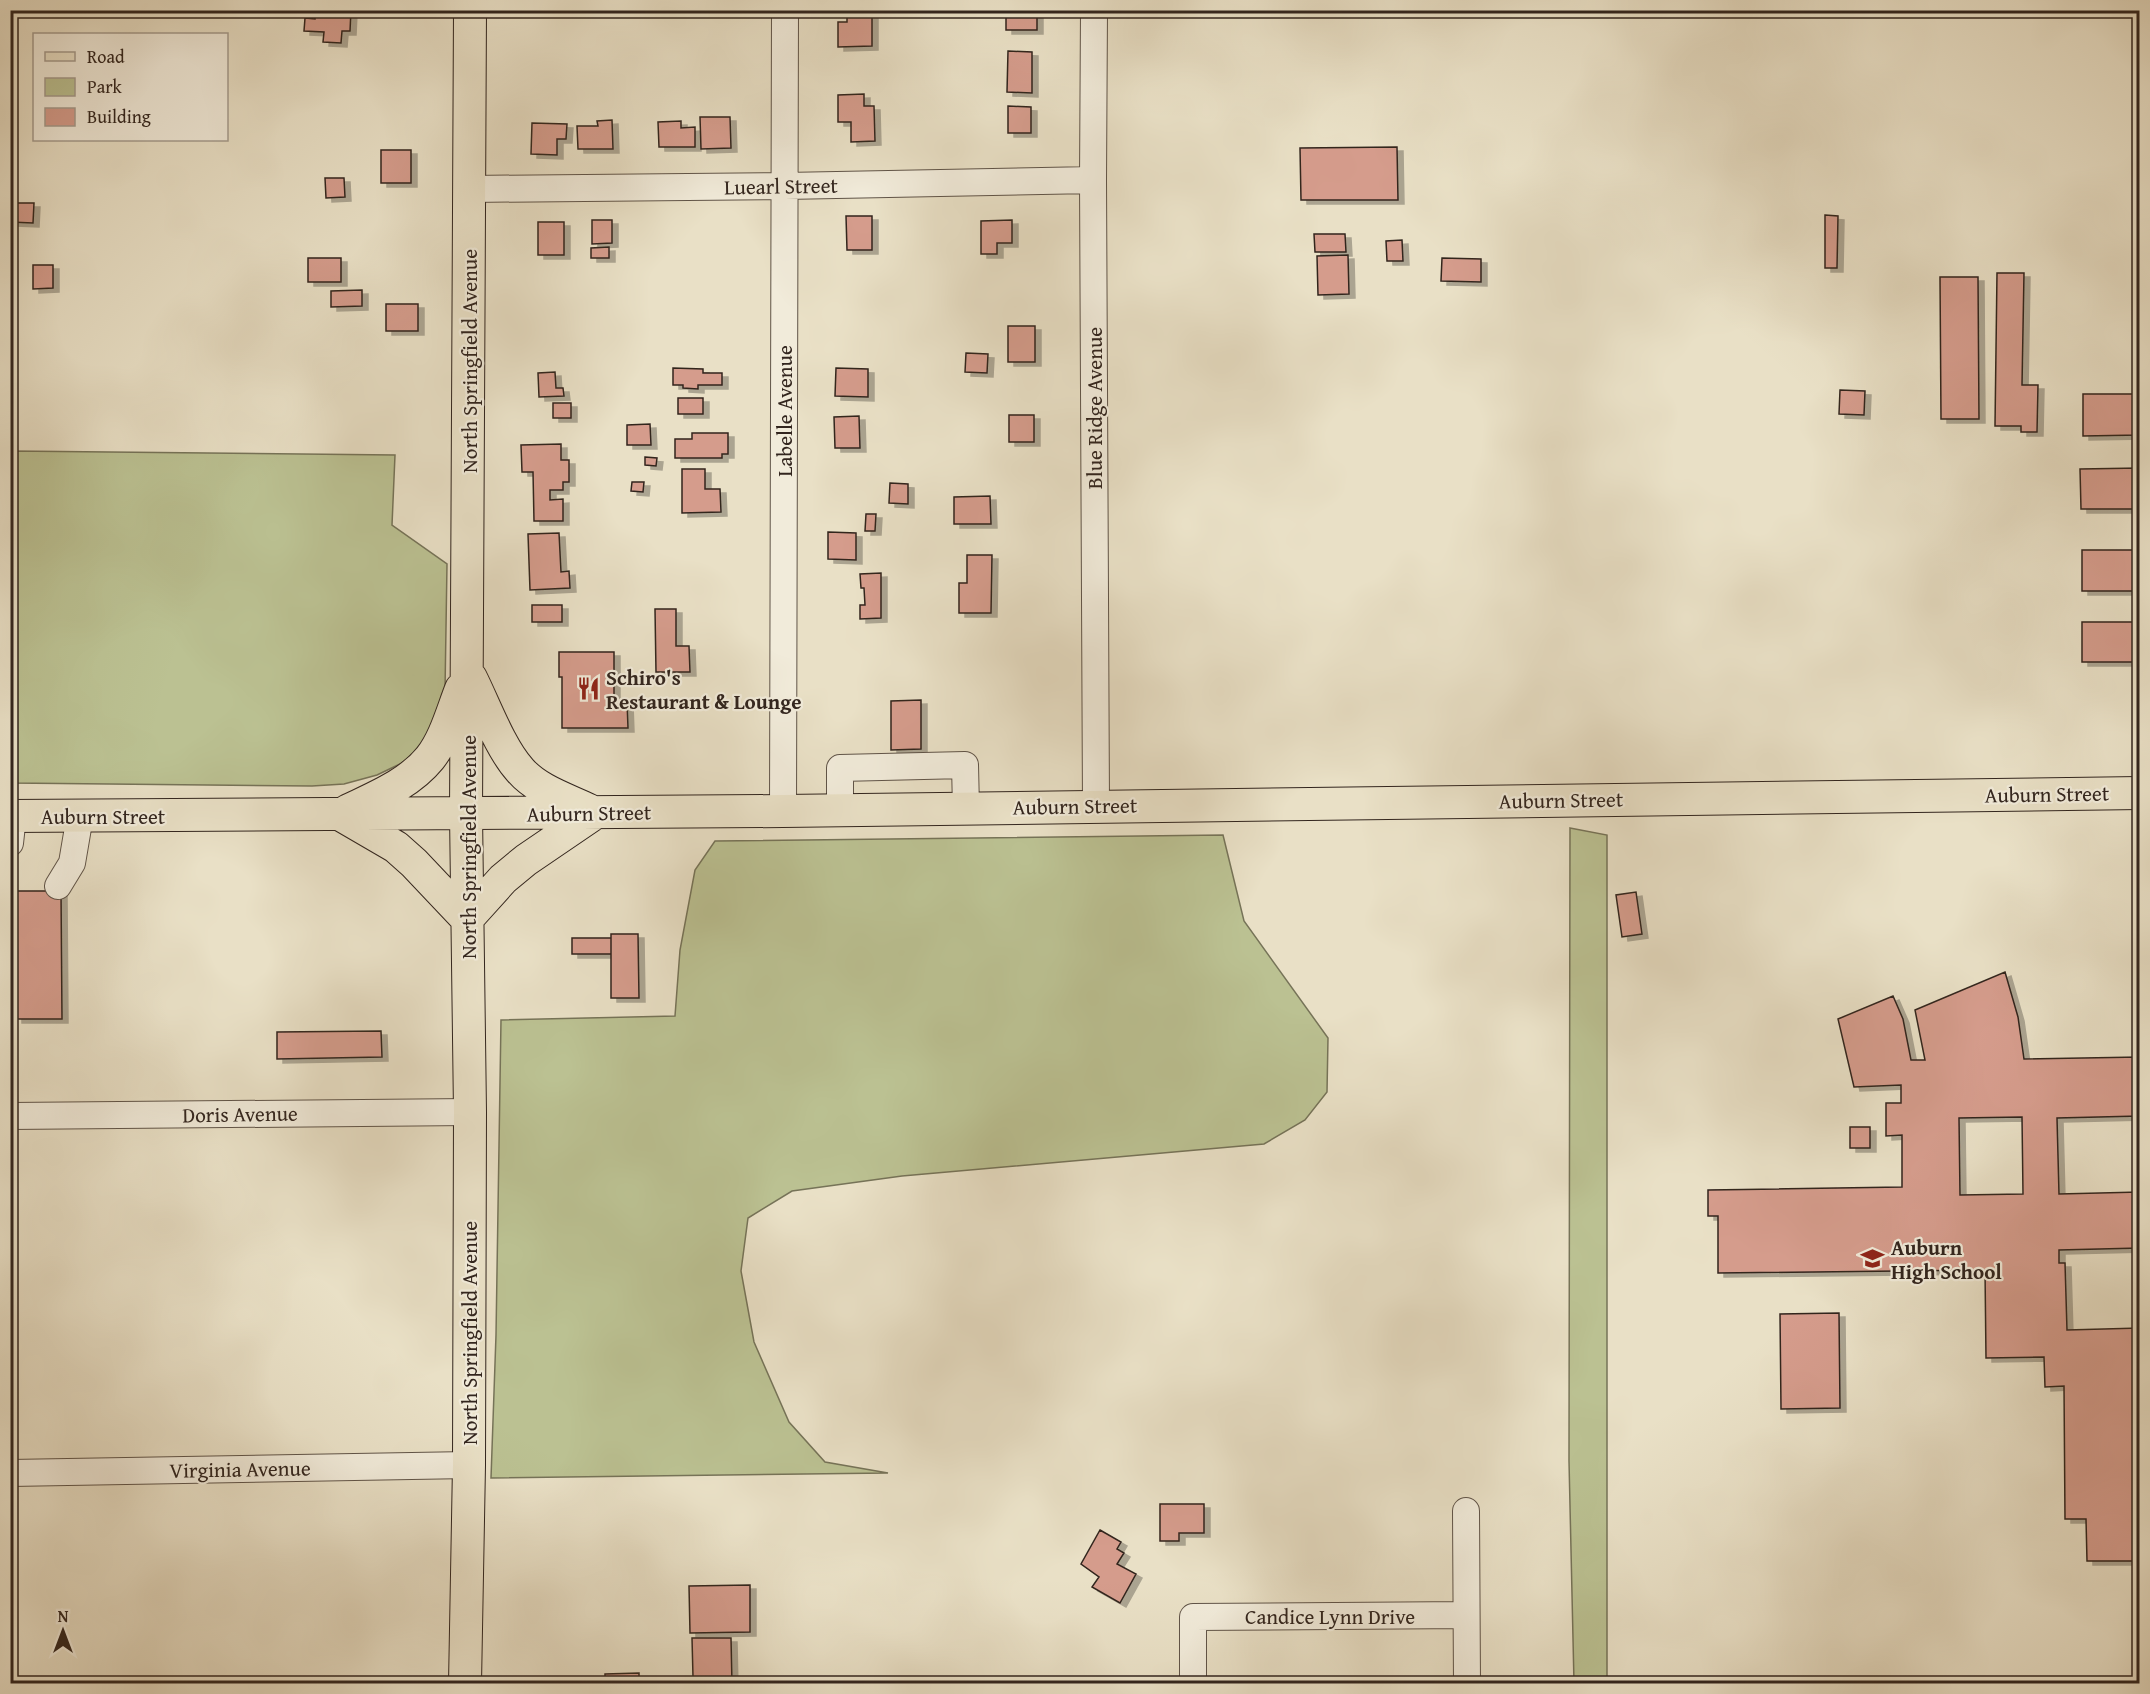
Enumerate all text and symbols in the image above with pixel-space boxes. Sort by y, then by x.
legend [33,33,228,141]
text: Road [87,43,125,70]
text: Park [87,73,123,100]
text: Building [87,103,151,130]
street label: Luearl Street [724,170,839,202]
street label: North Springfield Avenue [454,249,485,473]
street label: Blue Ridge Avenue [1079,327,1110,489]
street label: Labelle Avenue [769,345,800,477]
place label: Schiro's Restaurant & Lounge [606,662,802,717]
restaurant icon: Schiro's Restaurant & Lounge [575,676,601,702]
street label: North Springfield Avenue [453,735,484,959]
street label: Auburn Street [1984,777,2110,811]
street label: Auburn Street [1498,783,1624,817]
street label: Auburn Street [1012,789,1138,823]
street label: Auburn Street [526,796,652,830]
street label: Auburn Street [41,801,166,832]
street label: Doris Avenue [182,1097,298,1131]
street label: North Springfield Avenue [454,1221,485,1445]
place label: Auburn High School [1891,1232,2002,1287]
school or university icon: Auburn High School [1860,1246,1886,1272]
street label: Virginia Avenue [169,1452,311,1486]
north arrow [33,1601,93,1661]
street label: Candice Lynn Drive [1245,1601,1415,1632]
text: N [58,1604,69,1628]

